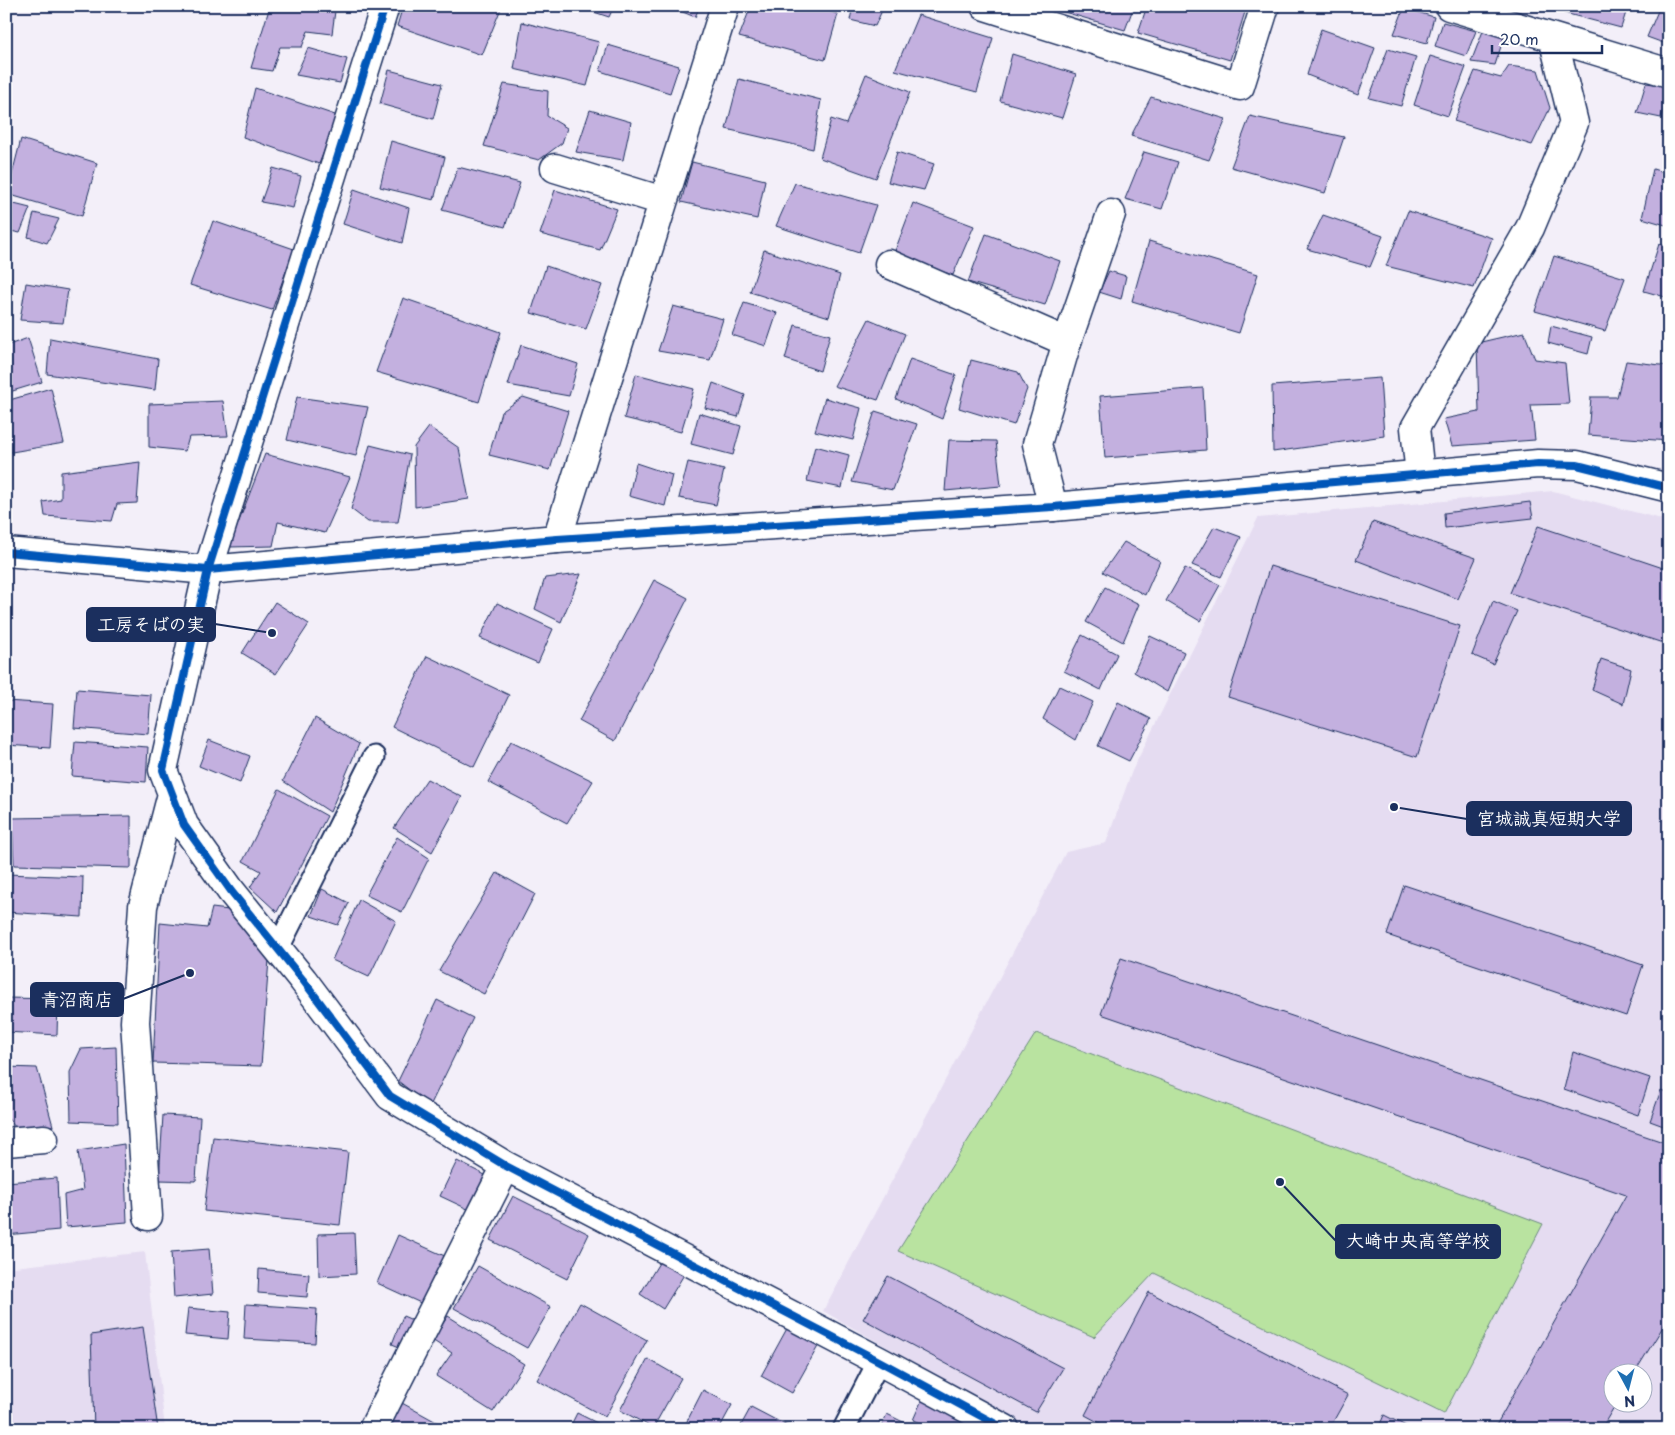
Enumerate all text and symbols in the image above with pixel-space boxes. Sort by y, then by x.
scale bar [1492,22,1602,54]
text: 20 m [1500,27,1539,50]
callout: 工房そばの実 [87,608,215,641]
text: 工房そばの実 [97,610,205,637]
callout: 宮城誠真短期大学 [1467,802,1631,835]
text: 宮城誠真短期大学 [1477,804,1621,831]
callout: 青沼商店 [31,983,123,1016]
text: 青沼商店 [41,985,113,1012]
callout: 大崎中央高等学校 [1336,1225,1500,1258]
text: 大崎中央高等学校 [1346,1226,1490,1253]
north arrow [1602,1362,1652,1412]
text: N [1623,1390,1636,1412]

